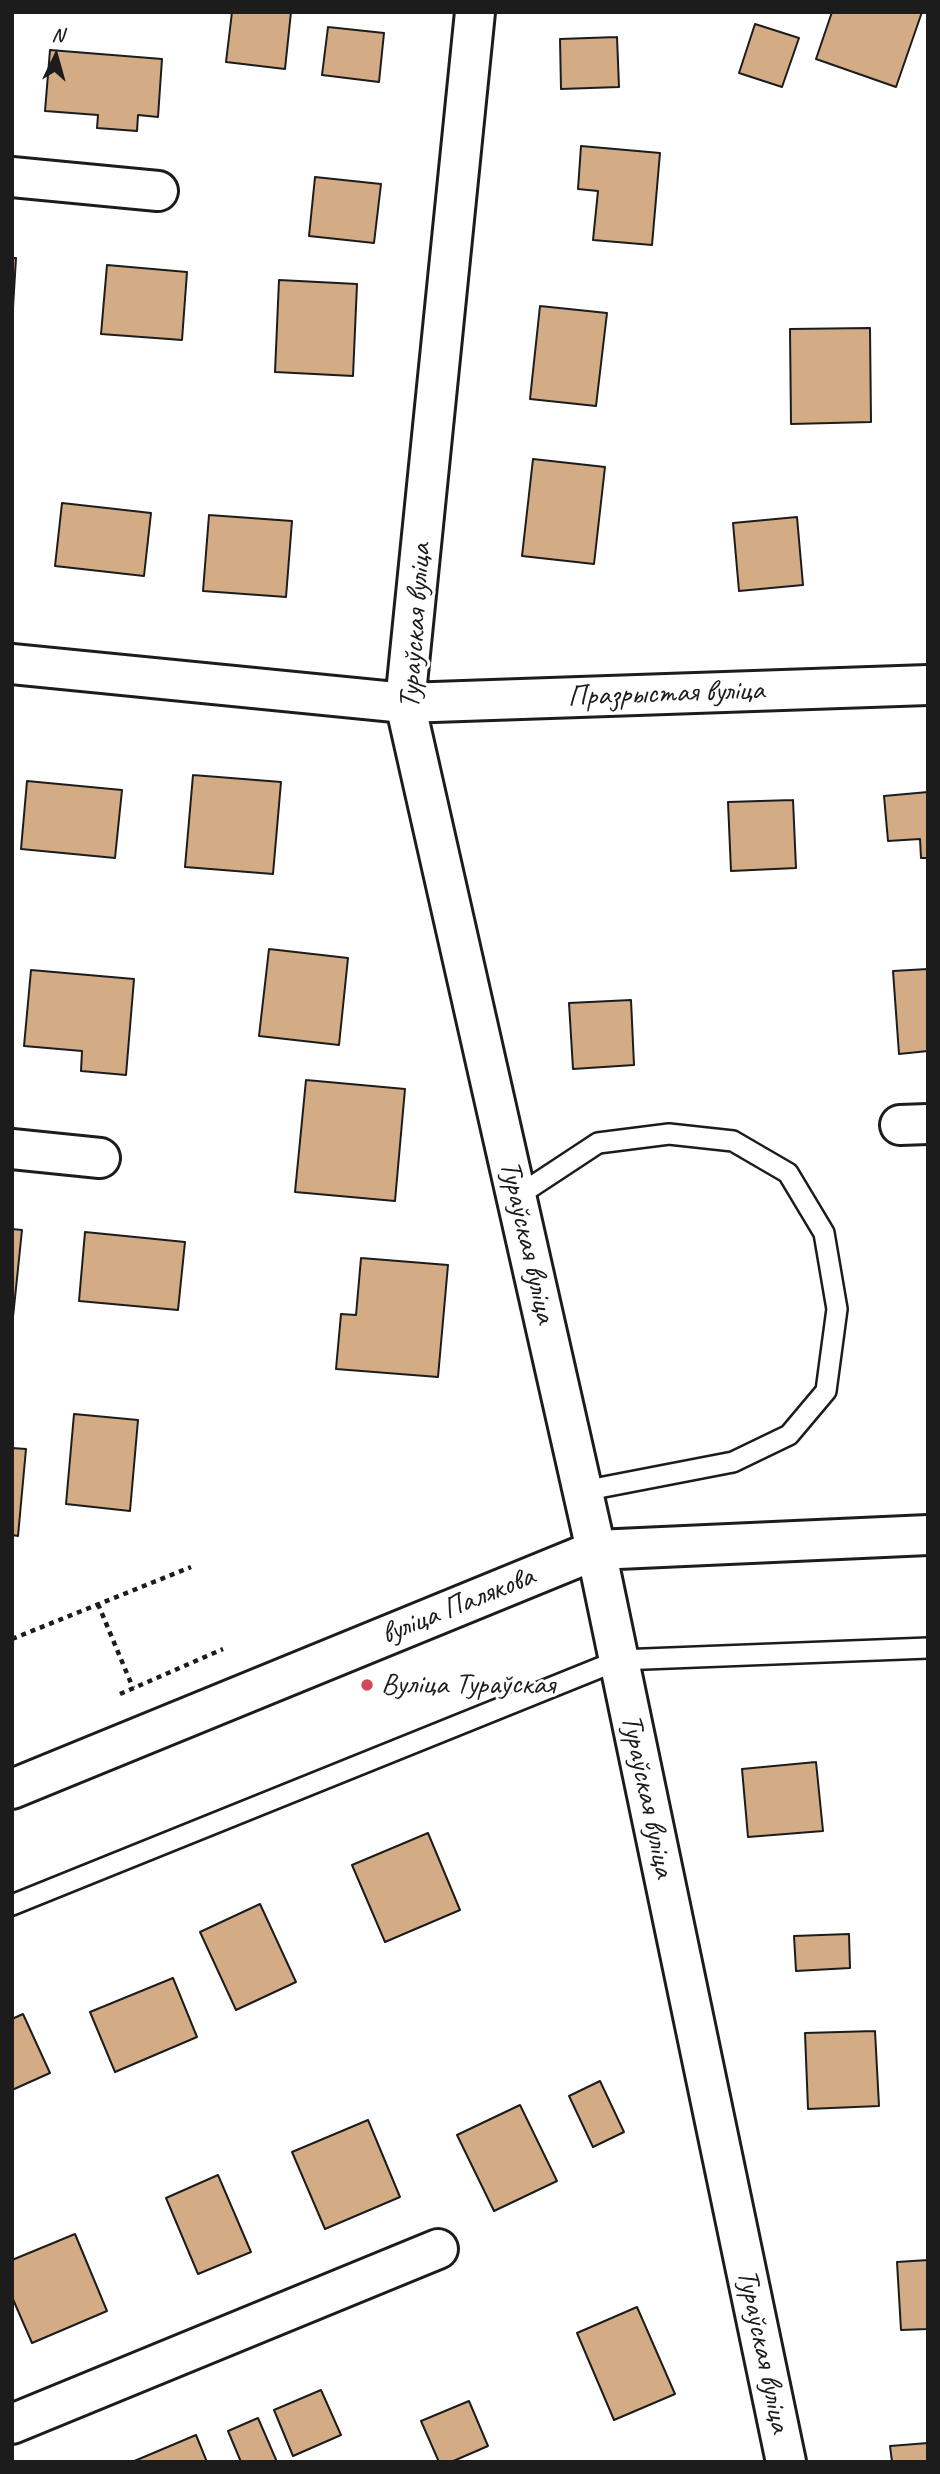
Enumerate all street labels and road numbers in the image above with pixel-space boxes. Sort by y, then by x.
street label: Тураўская вуліца [392,542,440,710]
street label: Празрыстая вуліца [567,673,765,715]
street label: Тураўская вуліца [491,1157,563,1327]
street label: вуліца Палякова [376,1559,540,1653]
street label: Тураўская вуліца [612,1711,682,1881]
street label: Тураўская вуліца [728,2266,798,2436]

